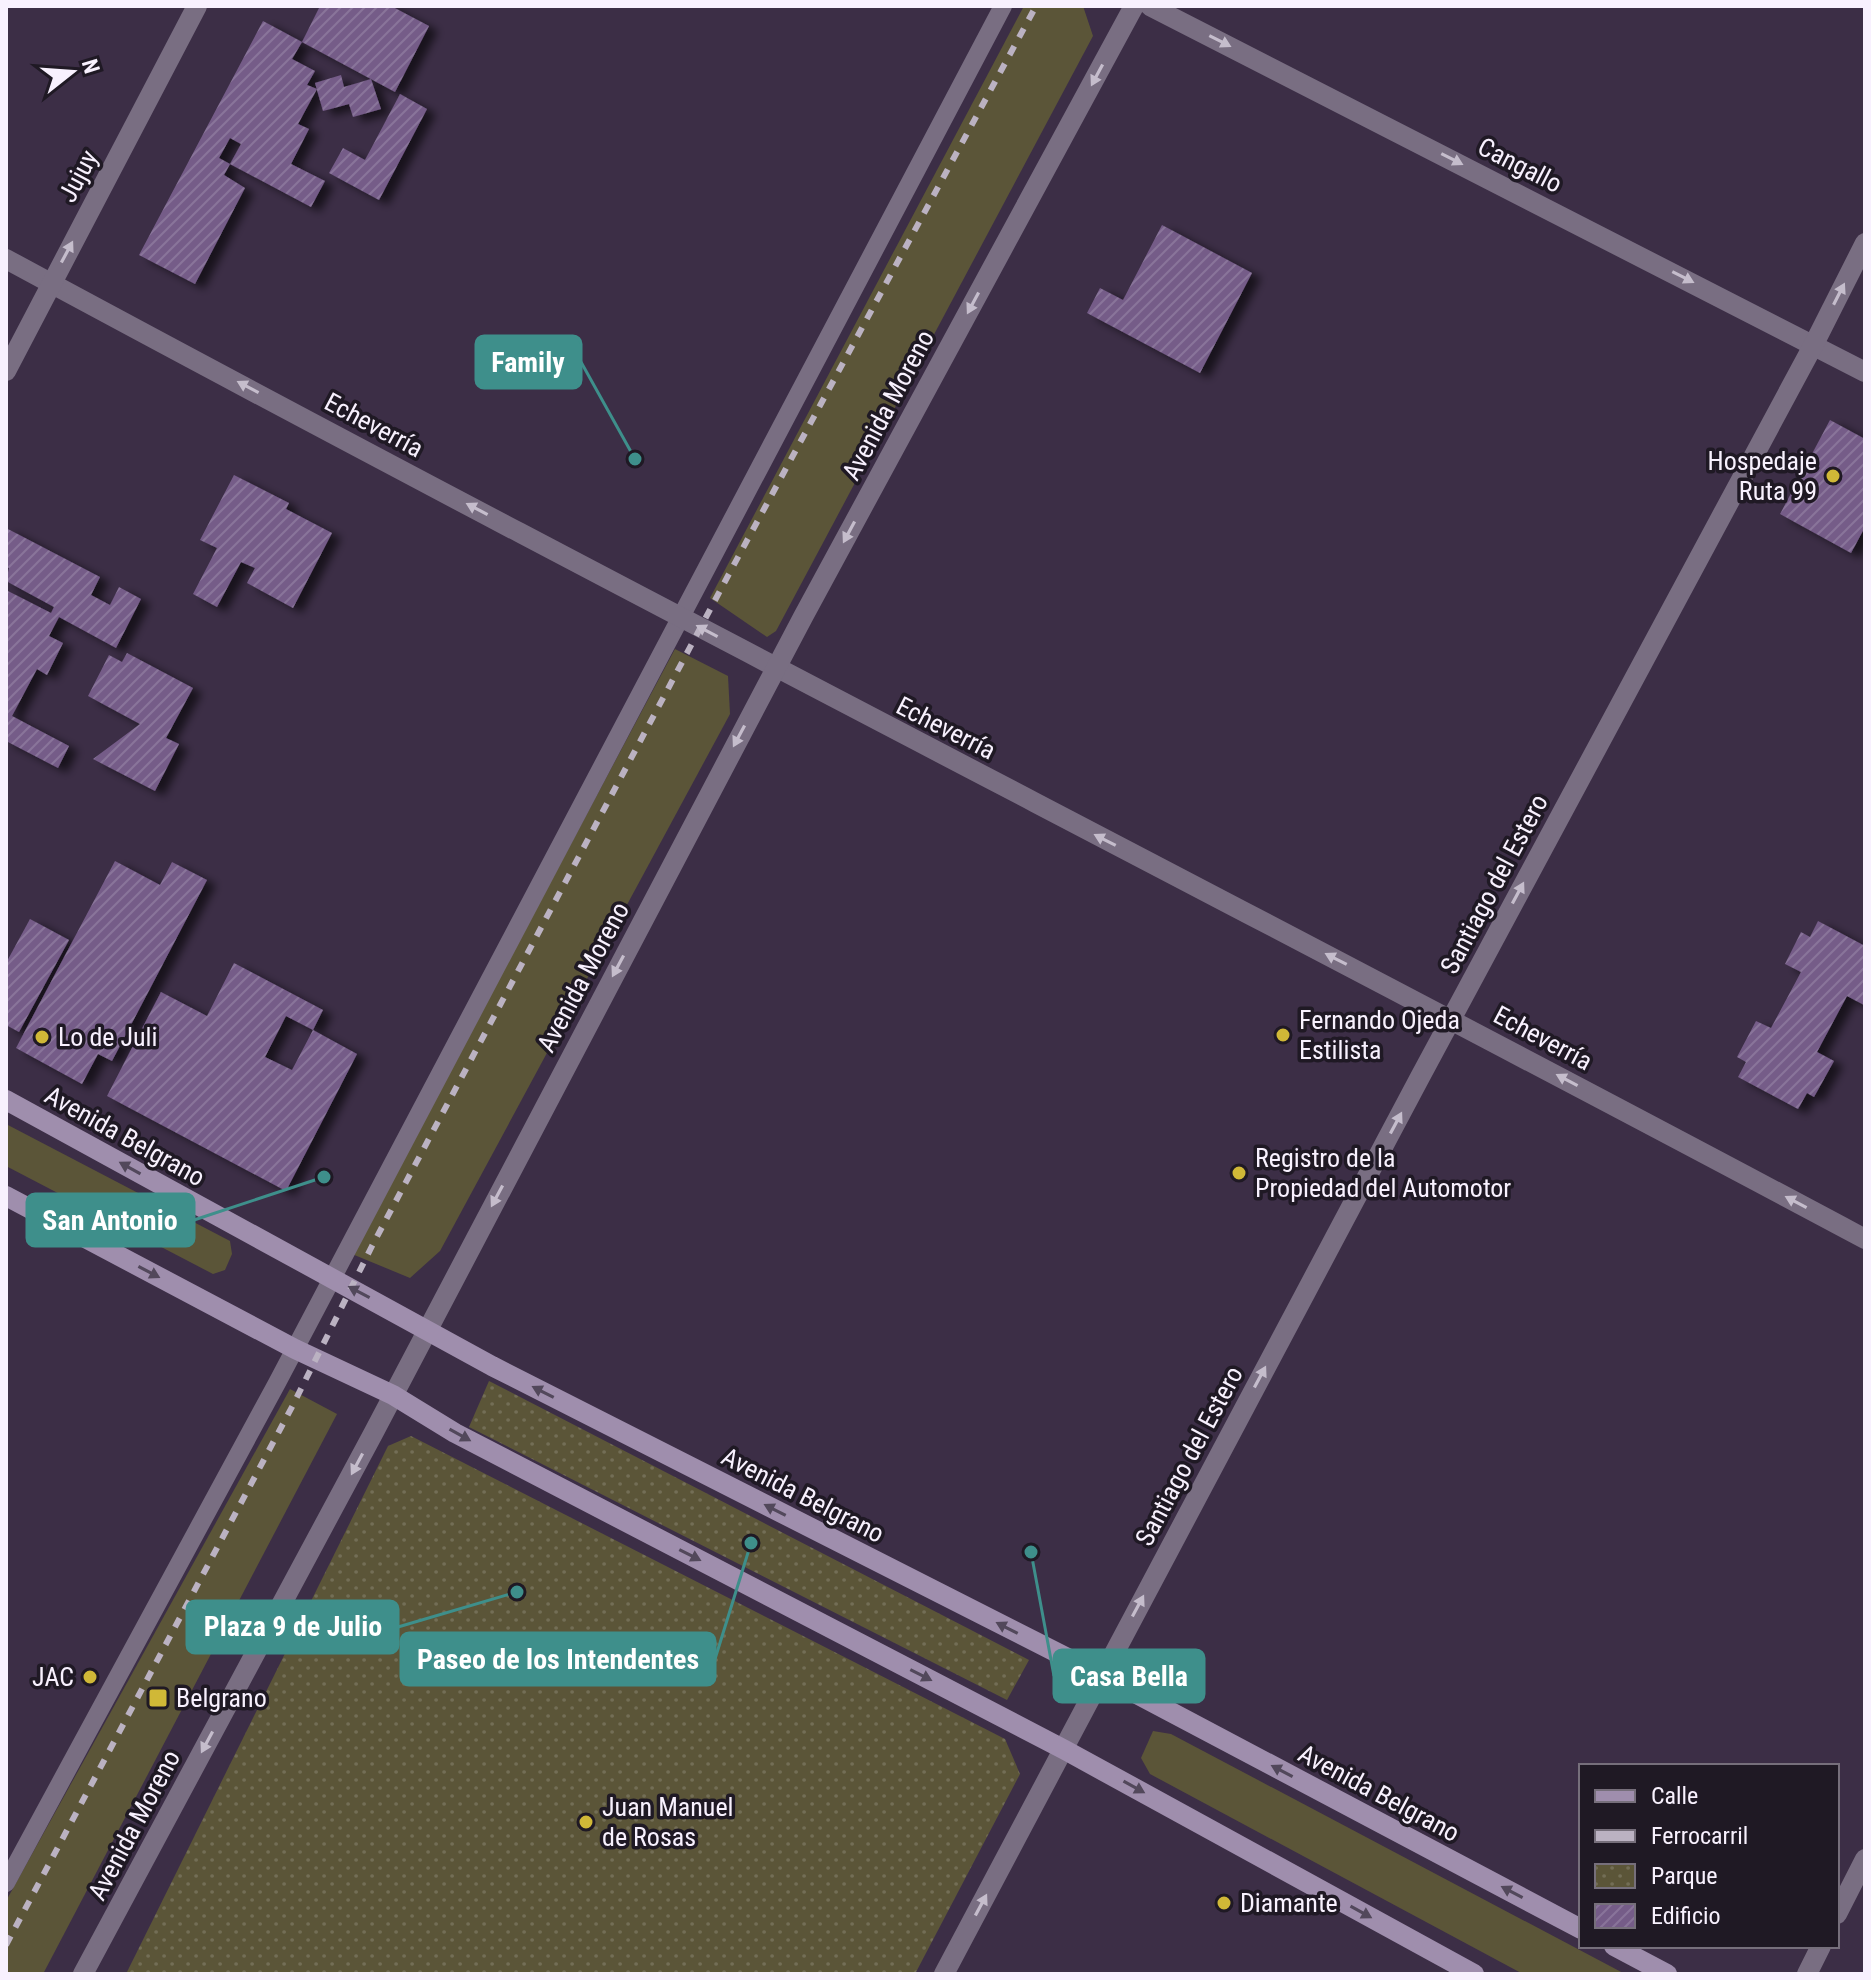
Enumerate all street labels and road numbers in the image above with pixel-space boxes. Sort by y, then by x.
street label: Cangallo [1473,131,1567,199]
street label: Jujuy [52,145,104,207]
street label: Avenida Moreno [836,325,940,485]
street label: Echeverría [320,387,428,463]
street label: Echeverría [892,690,1000,766]
street label: Santiago del Estero [1434,789,1554,979]
street label: Avenida Moreno [531,897,635,1057]
street label: Echeverría [1489,1000,1597,1076]
street label: Avenida Belgrano [40,1080,210,1192]
street label: Santiago del Estero [1129,1361,1249,1551]
street label: Avenida Belgrano [717,1441,889,1549]
street label: Avenida Belgrano [1293,1738,1465,1848]
street label: Avenida Moreno [82,1745,186,1905]

